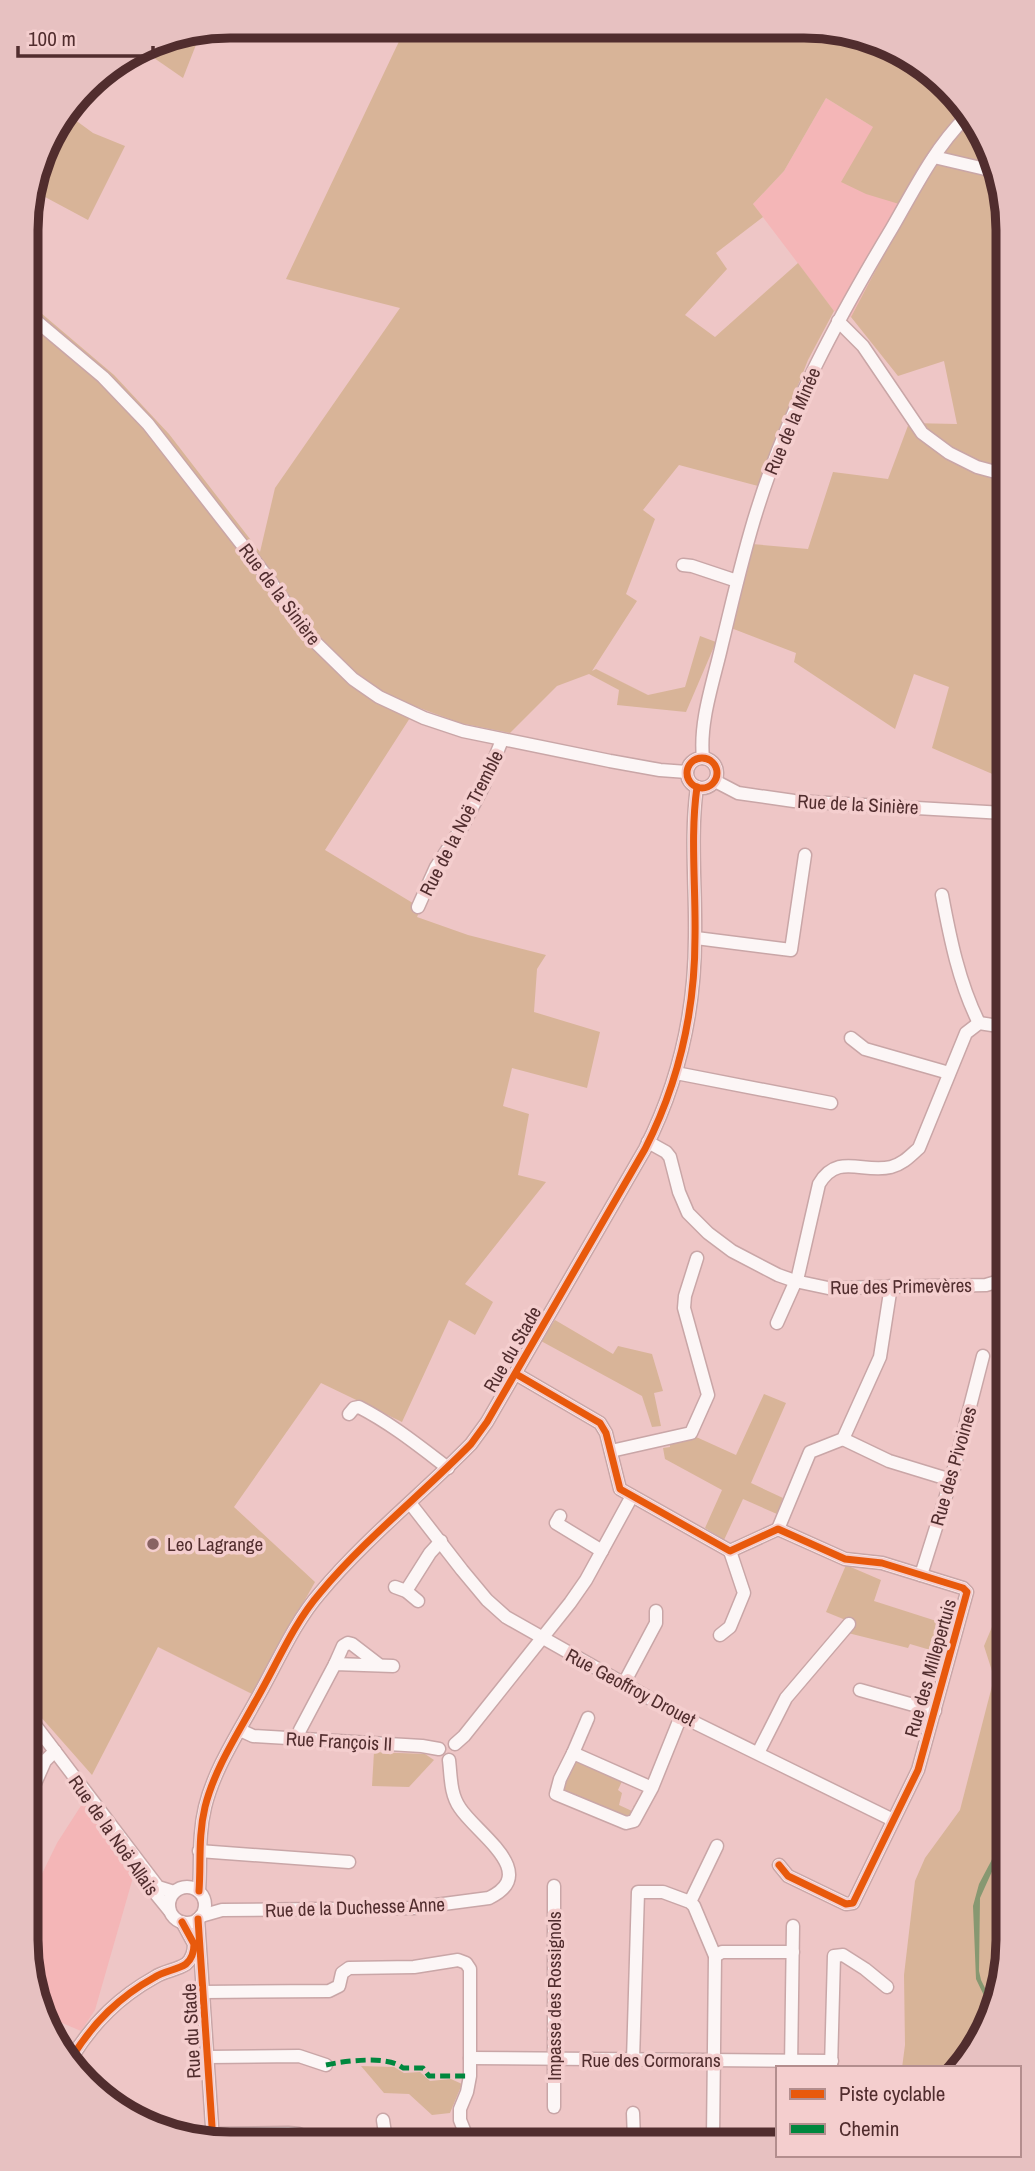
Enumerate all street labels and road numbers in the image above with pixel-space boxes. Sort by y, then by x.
street label: Rue de la Minée [758,363,826,479]
street label: Rue de la Sinière [233,538,327,650]
street label: Rue de la Noë Tremble [413,746,509,900]
street label: Rue de la Sinière [797,788,919,820]
street label: Rue des Primevères [830,1272,972,1300]
street label: Rue du Stade [477,1301,547,1397]
street label: Rue des Pivoines [924,1403,983,1529]
street label: Rue des Millepertuis [898,1596,962,1740]
street label: Rue Geoffroy Drouet [562,1642,701,1732]
street label: Rue François II [285,1725,393,1757]
street label: Rue de la Noë Allais [63,1770,165,1900]
street label: Rue de la Duchesse Anne [265,1891,445,1923]
street label: Impasse des Rossignols [541,1911,567,2081]
street label: Rue du Stade [176,1983,206,2079]
street label: Rue des Cormorans [581,2047,721,2073]

